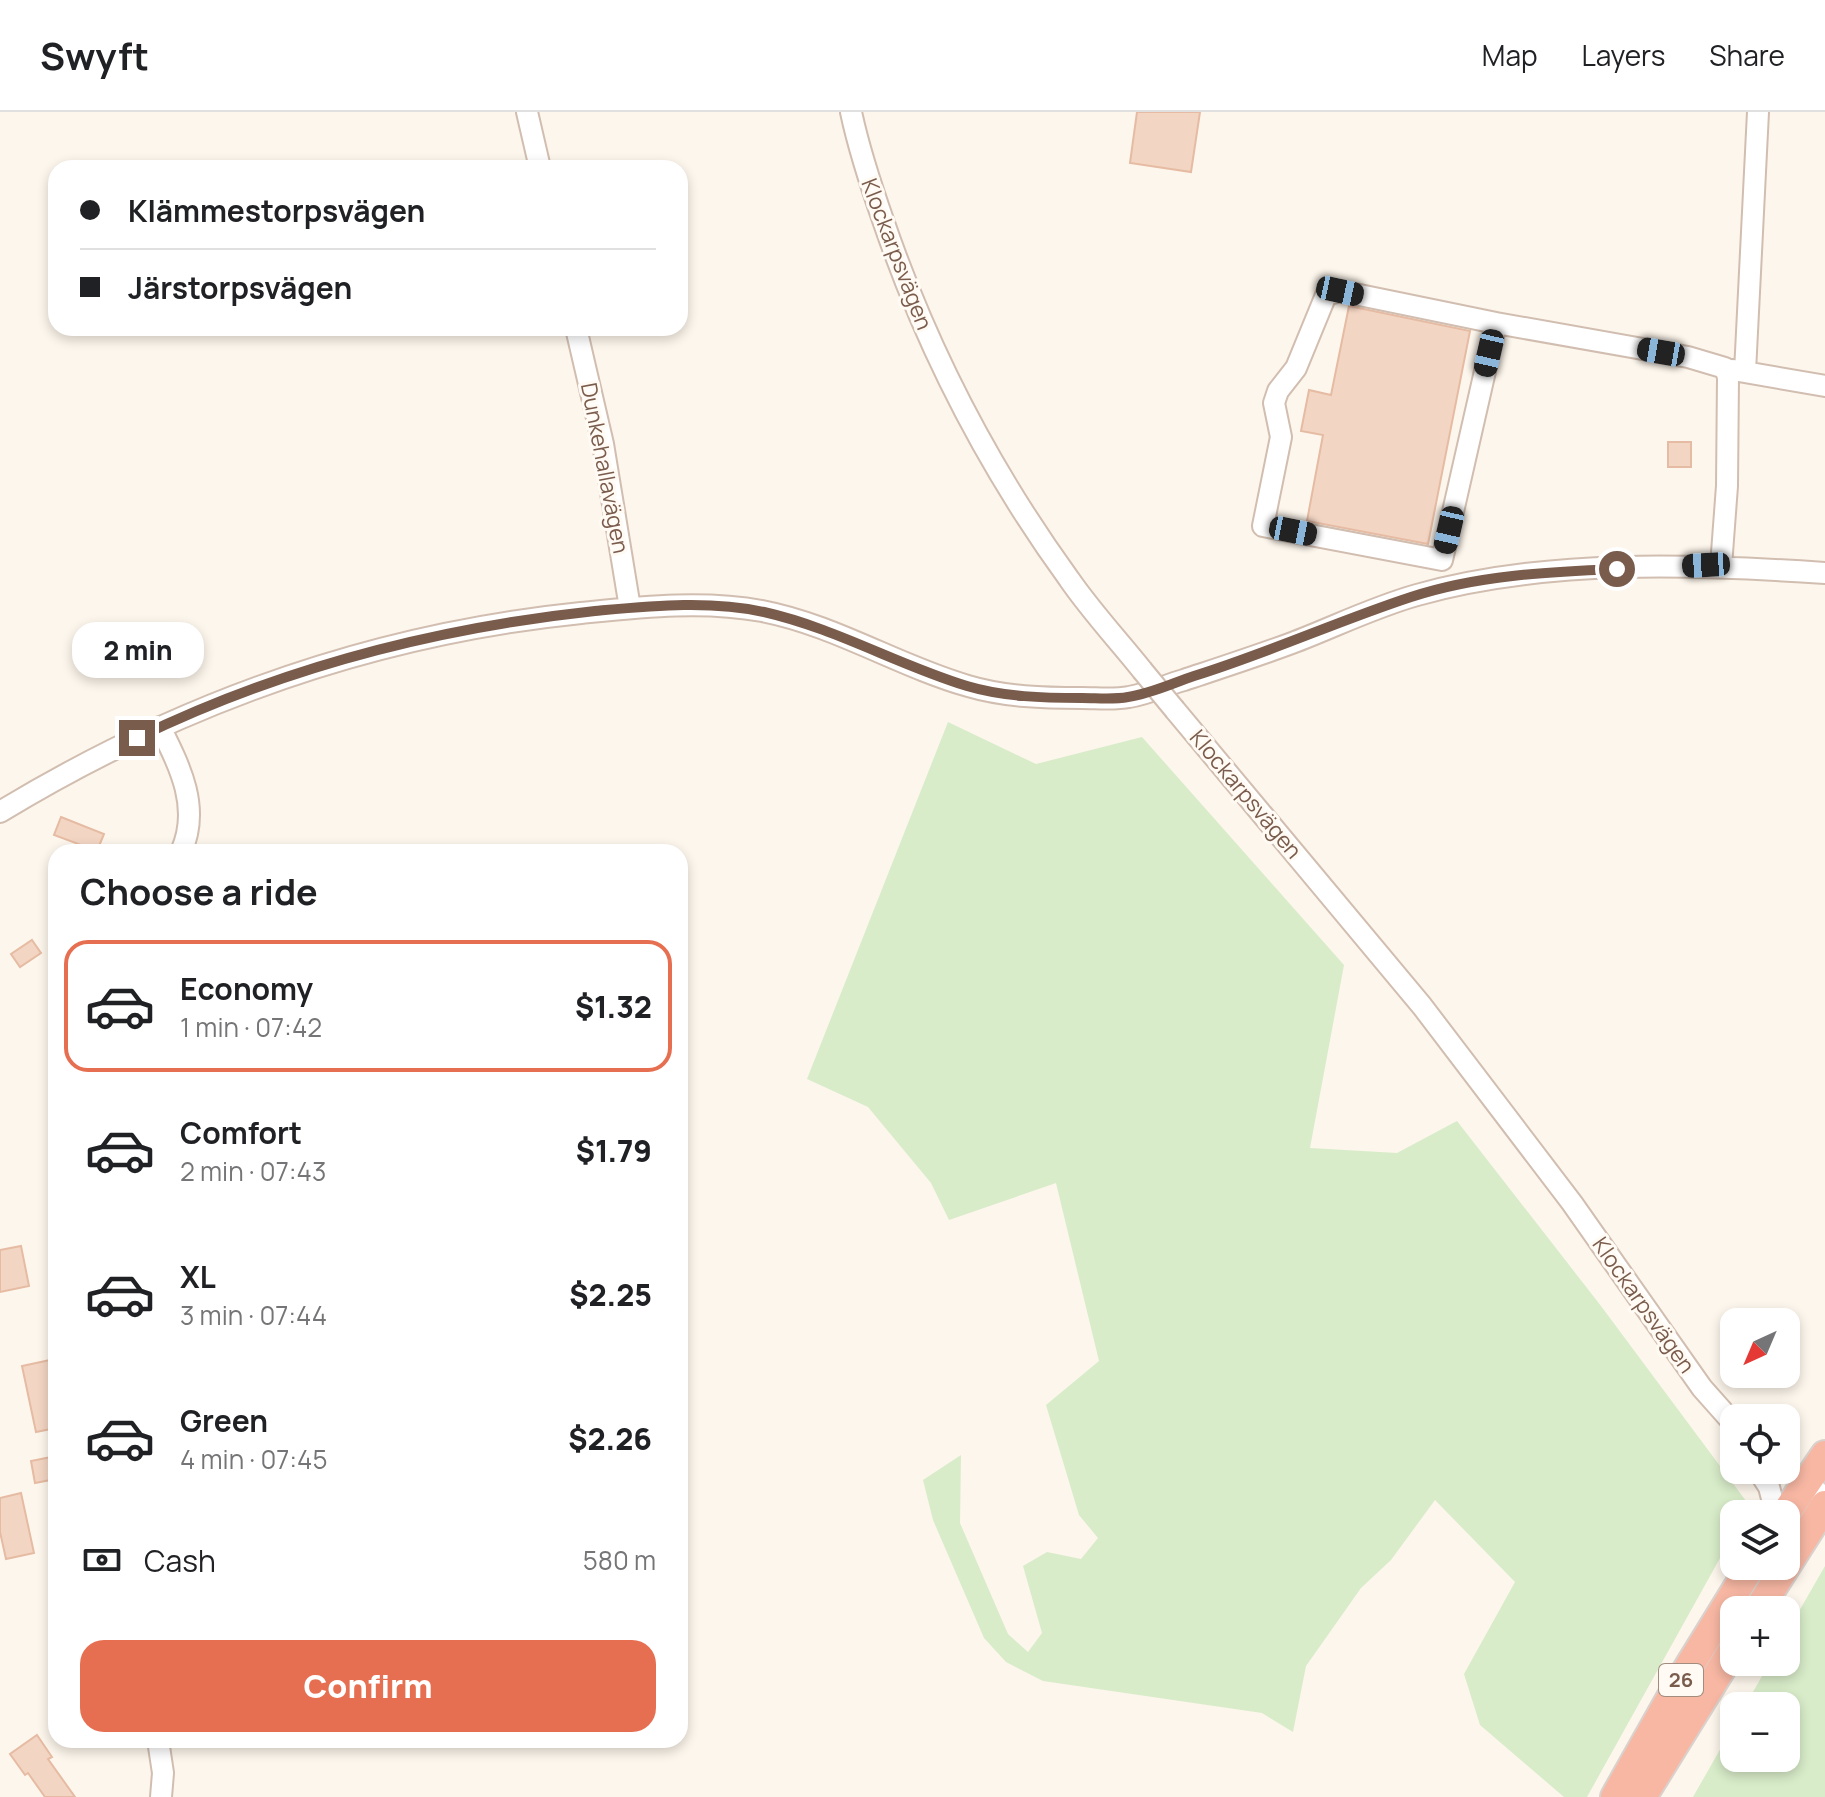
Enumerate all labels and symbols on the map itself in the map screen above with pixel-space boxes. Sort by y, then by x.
street label: Klockarpsvägen [854,174,940,334]
car [1314,274,1366,308]
car [1472,327,1506,379]
car [1635,336,1687,368]
street label: Dunkehallavägen [574,380,636,556]
car [1432,504,1466,556]
car [1267,515,1319,547]
route start [1599,551,1635,587]
car [1681,552,1731,578]
callout: 2 min [71,622,203,678]
route end [119,720,155,756]
street label: Klockarpsvägen [1183,723,1309,865]
street label: Klockarpsvägen [1586,1231,1702,1379]
north arrow [1720,1308,1800,1388]
road number: 26 [1659,1664,1703,1696]

